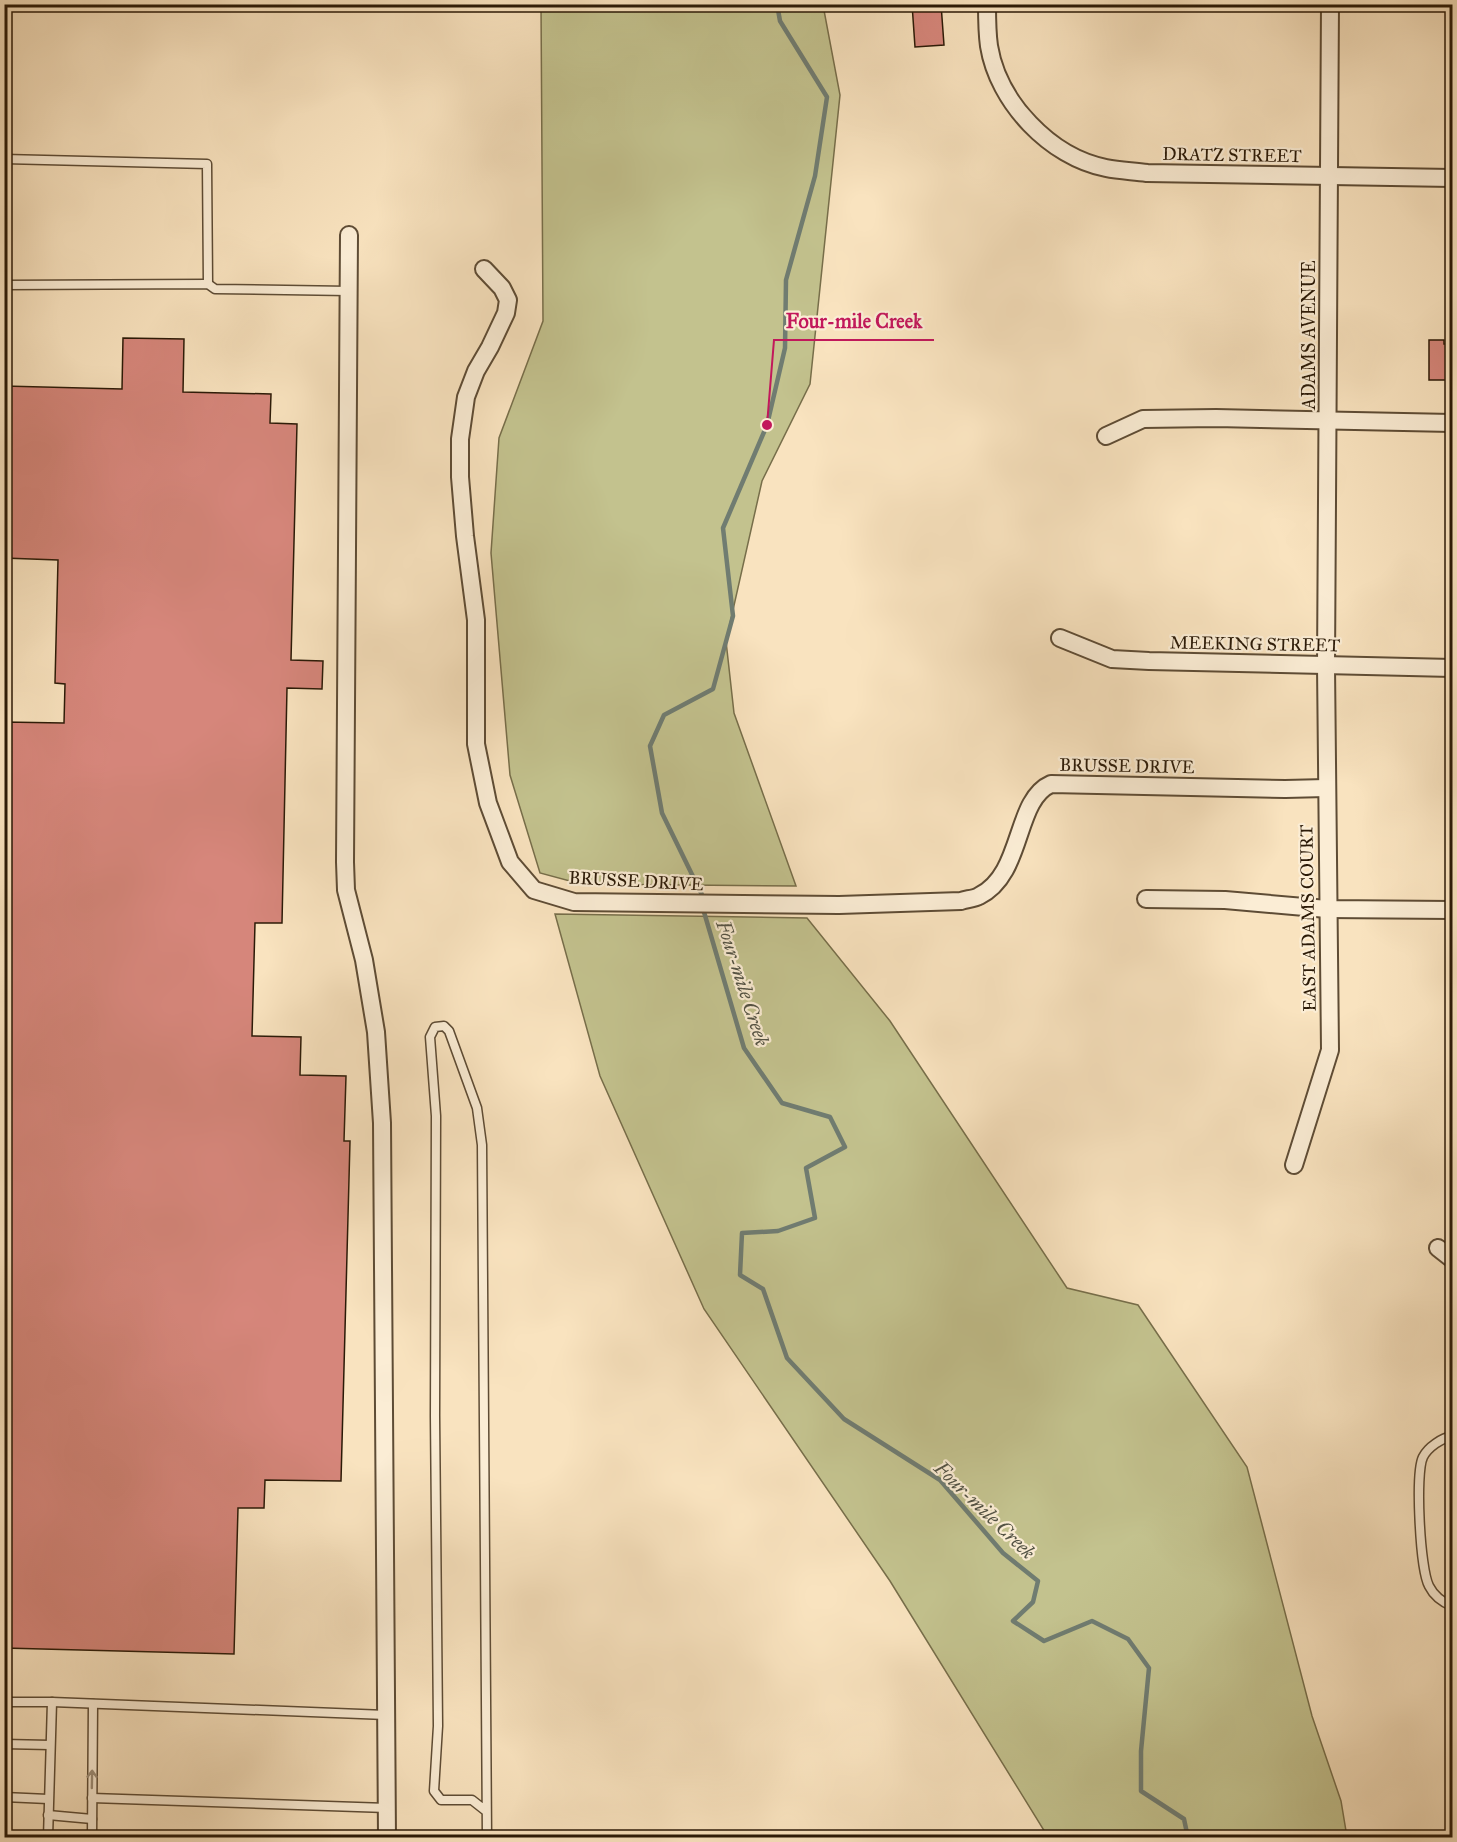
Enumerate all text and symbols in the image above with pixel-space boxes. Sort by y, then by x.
street label: DRATZ STREET [1162,143,1302,167]
street label: ADAMS AVENUE [1298,260,1320,411]
callout: Four-mile Creek [774,302,934,340]
text: Four-mile Creek [786,309,923,333]
street label: MEEKING STREET [1170,632,1340,656]
street label: BRUSSE DRIVE [1059,754,1195,778]
street label: EAST ADAMS COURT [1295,824,1321,1012]
street label: BRUSSE DRIVE [568,866,704,896]
water label: Four-mile Creek [711,916,775,1049]
water label: Four-mile Creek [929,1455,1040,1564]
one-way arrow [86,1770,98,1790]

